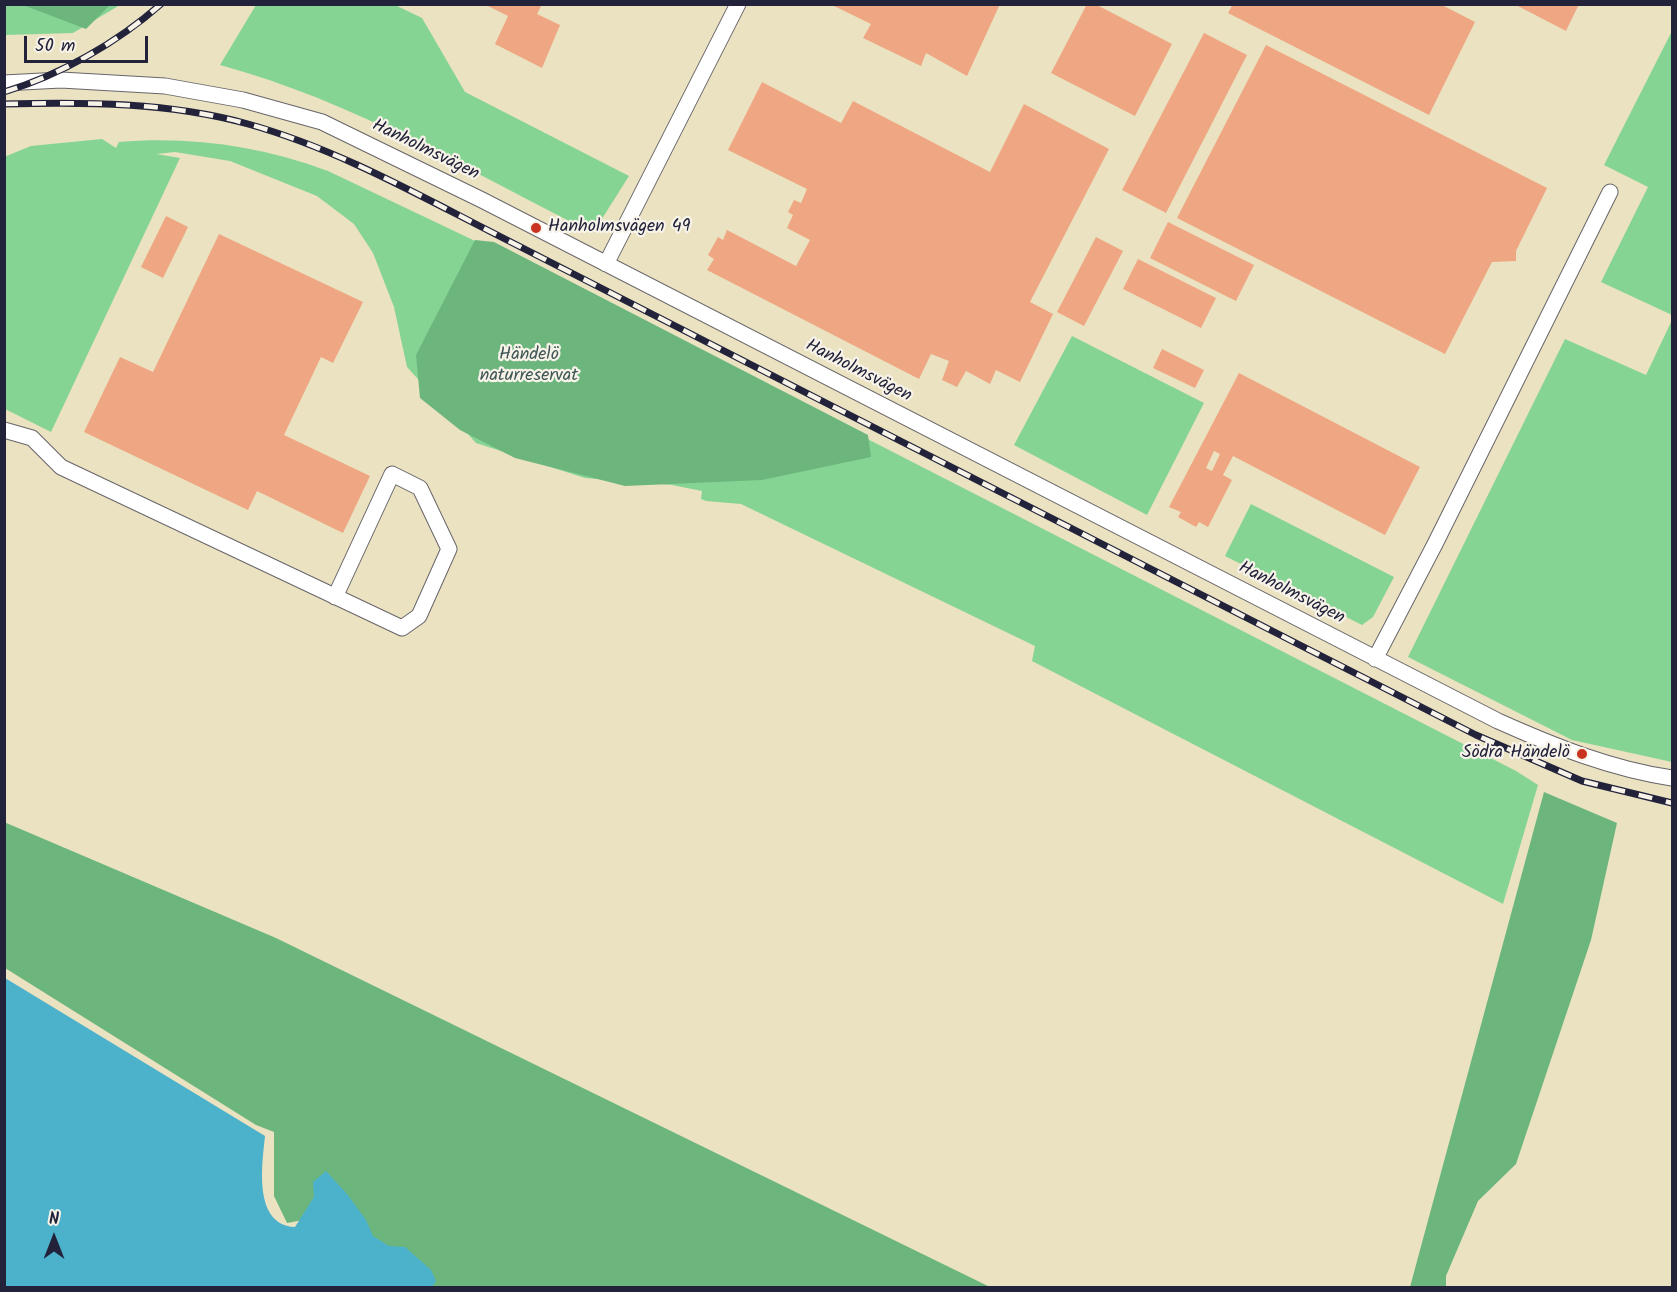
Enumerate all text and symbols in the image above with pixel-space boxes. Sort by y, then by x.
scale bar [27,24,152,62]
text: 50 m [35,32,75,61]
street label: Hanholmsvägen [368,116,482,186]
place label: Hanholmsvägen 49 [548,217,691,239]
marker: Hanholmsvägen 49 [529,221,543,235]
street label: Hanholmsvägen [801,336,915,408]
park label: Händelö naturreservat [480,345,578,388]
street label: Hanholmsvägen [1234,558,1348,630]
place label: Södra Händelö [1462,743,1570,765]
marker: Södra Händelö [1575,747,1589,761]
text: N [49,1207,59,1232]
north arrow [24,1208,84,1268]

